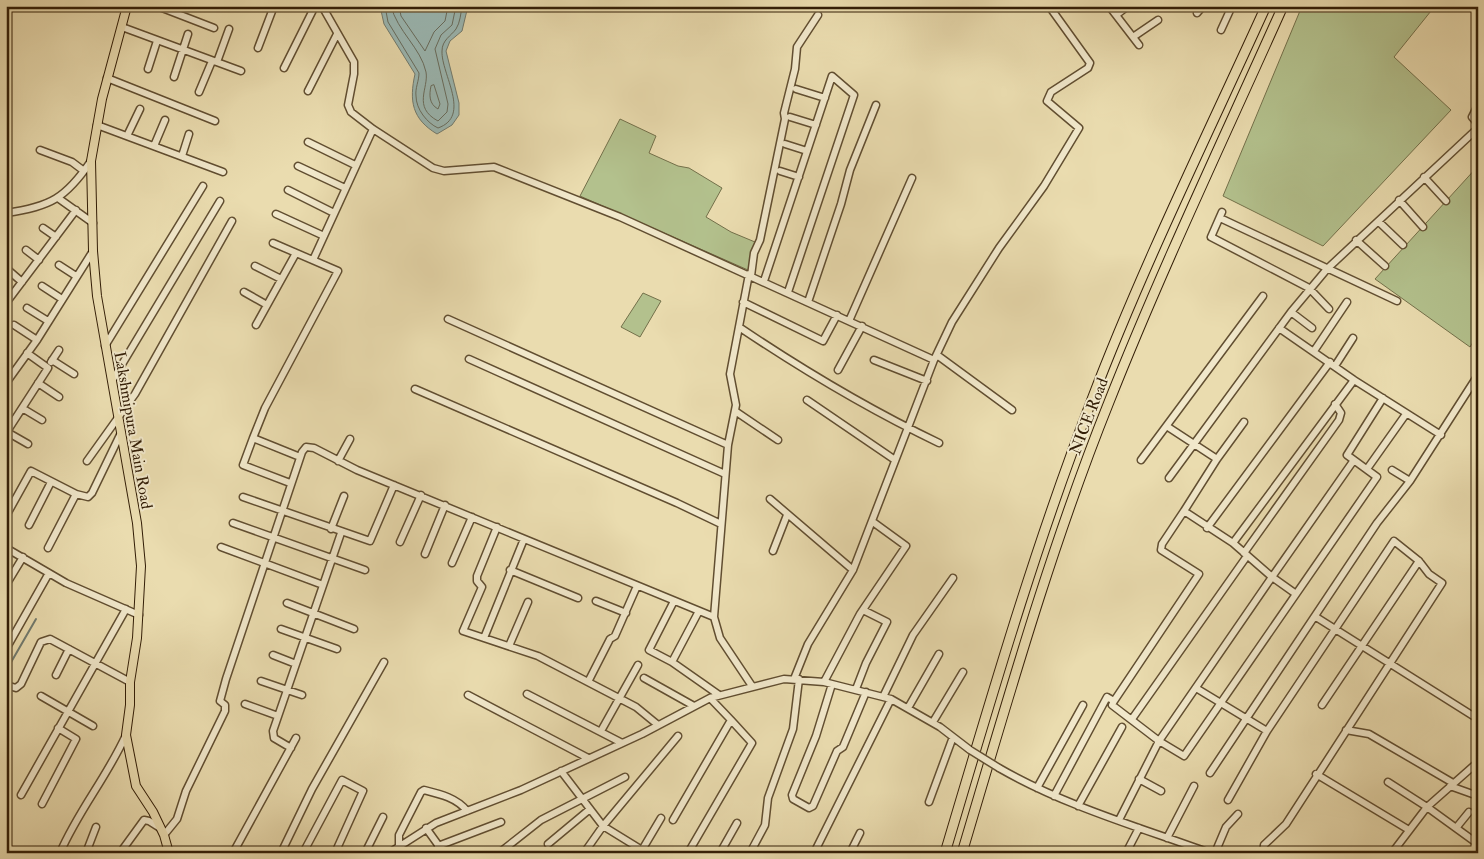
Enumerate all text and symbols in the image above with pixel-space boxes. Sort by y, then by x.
street label: Lakshmipura Main Road [108,350,157,511]
street label: NICE Road [1065,375,1113,458]

